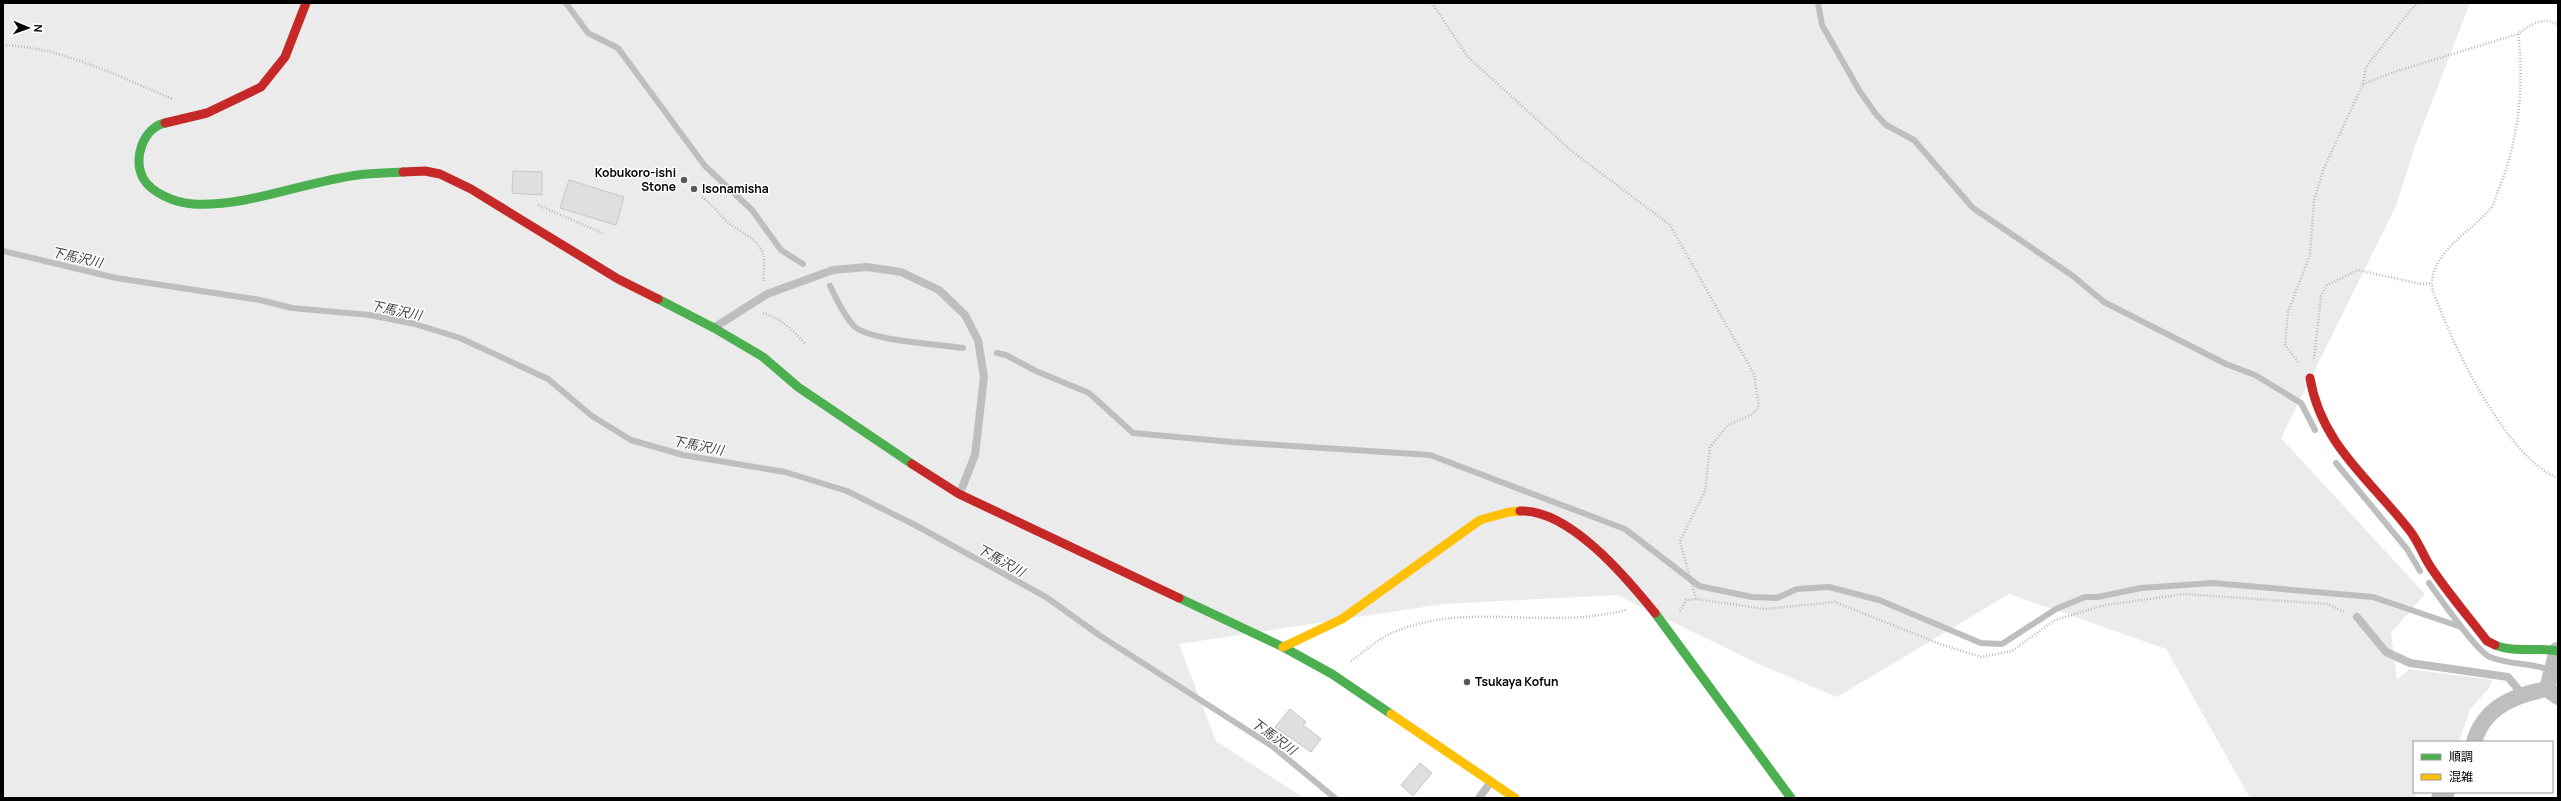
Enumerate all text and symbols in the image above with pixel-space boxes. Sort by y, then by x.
north arrow [8,8,48,48]
text: N [31,24,46,33]
place label: Kobukoro-ishi Stone [595,164,676,195]
marker: Kobukoro-ishi Stone [679,175,689,185]
place label: Isonamisha [702,180,769,197]
marker: Isonamisha [689,184,699,194]
water label: 下馬沢川 [50,242,106,272]
water label: 下馬沢川 [369,296,425,325]
water label: 下馬沢川 [671,431,727,459]
water label: 下馬沢川 [974,540,1030,581]
place label: Tsukaya Kofun [1475,673,1559,690]
marker: Tsukaya Kofun [1462,677,1472,687]
water label: 下馬沢川 [1248,713,1302,760]
legend [2413,741,2553,793]
text: 順調 [2449,748,2473,765]
text: 混雑 [2449,768,2473,785]

